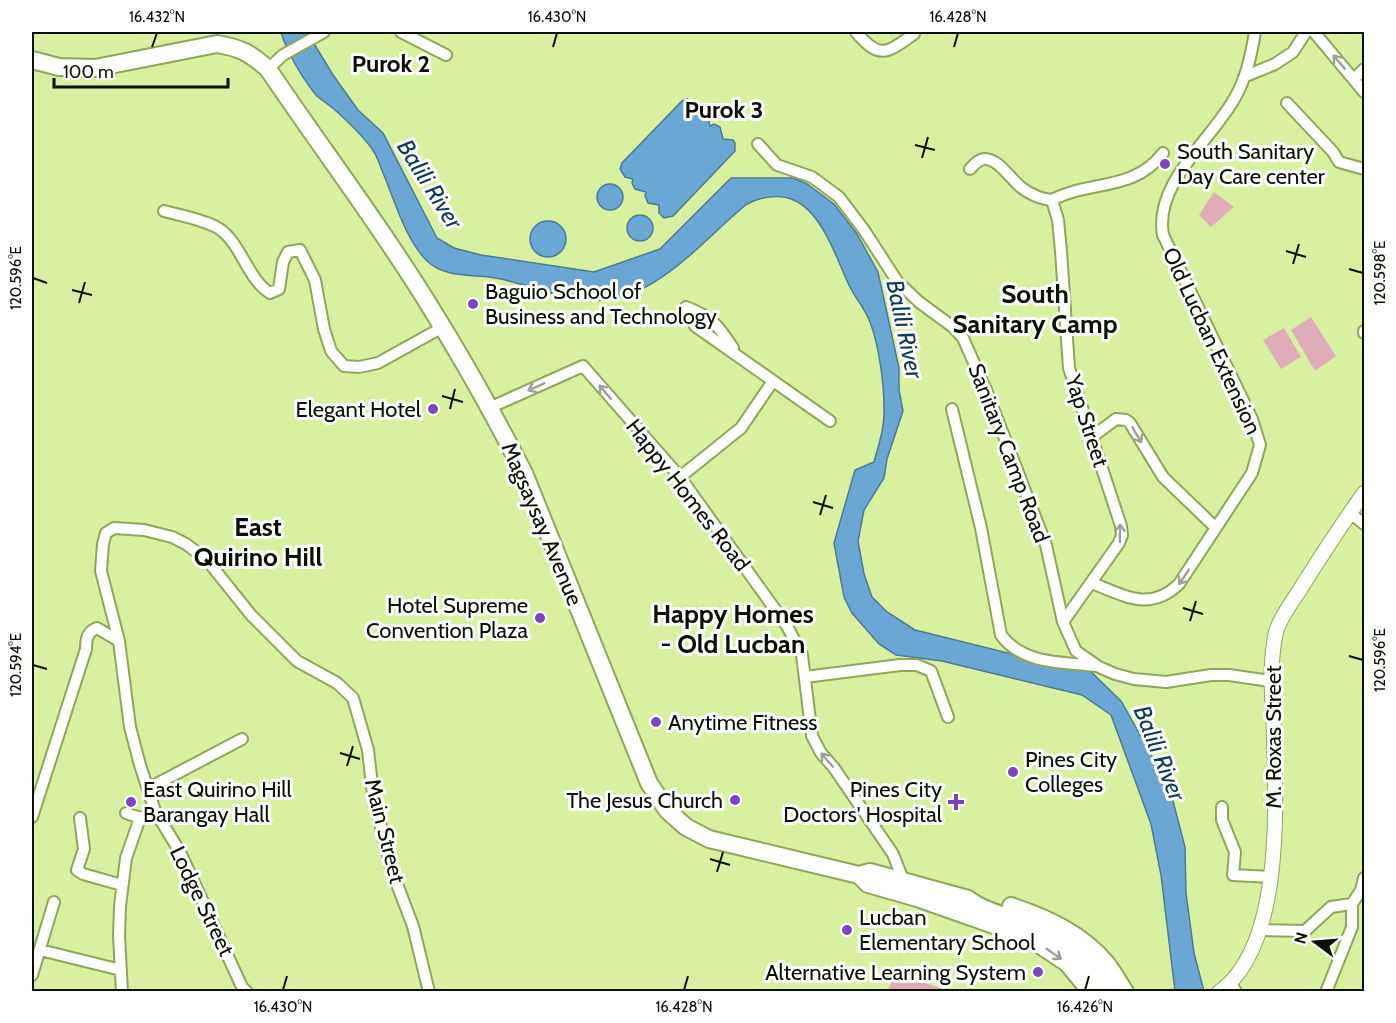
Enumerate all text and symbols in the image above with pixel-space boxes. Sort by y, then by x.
text: 16.432°N [129,8,185,26]
text: 16.430°N [528,8,586,26]
text: 16.428°N [929,8,987,26]
district label: Purok 2 [352,49,430,78]
scale bar [54,51,228,89]
one-way arrow [1333,54,1346,70]
text: 100 m [63,61,114,83]
district label: Purok 3 [685,95,763,124]
water label: Balili River [391,134,470,236]
place label: South Sanitary Day Care center [1177,138,1325,190]
marker: South Sanitary Day Care center [1158,157,1172,171]
text: 120.598°E [1371,241,1389,305]
street label: Old Lucban Extension [1157,243,1267,439]
text: 120.596°E [7,246,25,310]
water label: Balili River [880,277,930,383]
place label: Baguio School of Business and Technology [485,278,717,330]
district label: South Sanitary Camp [952,278,1118,340]
marker: Baguio School of Business and Technology [466,297,480,311]
street label: Sanitary Camp Road [962,360,1056,546]
street label: Yap Street [1059,371,1115,471]
one-way arrow [527,382,545,393]
one-way arrow [598,385,612,400]
place label: Elegant Hotel [296,396,422,423]
marker: Elegant Hotel [426,402,440,416]
street label: Happy Homes Road [620,413,756,577]
one-way arrow [1132,426,1144,443]
street label: Magsaysay Avenue [495,438,589,610]
district label: East Quirino Hill [194,511,323,573]
one-way arrow [1114,524,1125,543]
one-way arrow [1178,568,1190,584]
place label: Hotel Supreme Convention Plaza [366,592,528,644]
district label: Happy Homes - Old Lucban [652,598,814,660]
marker: Hotel Supreme Convention Plaza [533,611,547,625]
text: 120.596°E [1371,628,1389,692]
text: 120.594°E [7,633,25,697]
street label: M. Roxas Street [1260,665,1287,809]
water label: Balili River [1128,701,1193,806]
place label: Anytime Fitness [668,709,817,736]
marker: Anytime Fitness [649,715,663,729]
place label: Pines City Colleges [1025,746,1117,798]
one-way arrow [820,753,834,768]
marker: Pines City Colleges [1006,765,1020,779]
place label: East Quirino Hill Barangay Hall [143,776,292,828]
street label: Main Street [359,776,411,887]
place label: Pines City Doctors' Hospital [783,776,943,828]
place label: The Jesus Church [566,787,723,814]
marker: The Jesus Church [728,793,742,807]
marker: Pines City Doctors' Hospital [947,793,965,811]
marker: East Quirino Hill Barangay Hall [124,795,138,809]
street label: Lodge Street [164,842,240,961]
place label: Lucban Elementary School [859,904,1036,956]
north arrow [1285,912,1345,972]
marker: Lucban Elementary School [840,923,854,937]
text: N [1290,930,1312,946]
one-way arrow [1045,948,1062,960]
place label: Alternative Learning System [765,959,1026,986]
marker: Alternative Learning System [1031,965,1045,979]
text: 16.430°N [254,998,312,1016]
text: 16.428°N [655,998,713,1016]
text: 16.426°N [1057,998,1113,1016]

